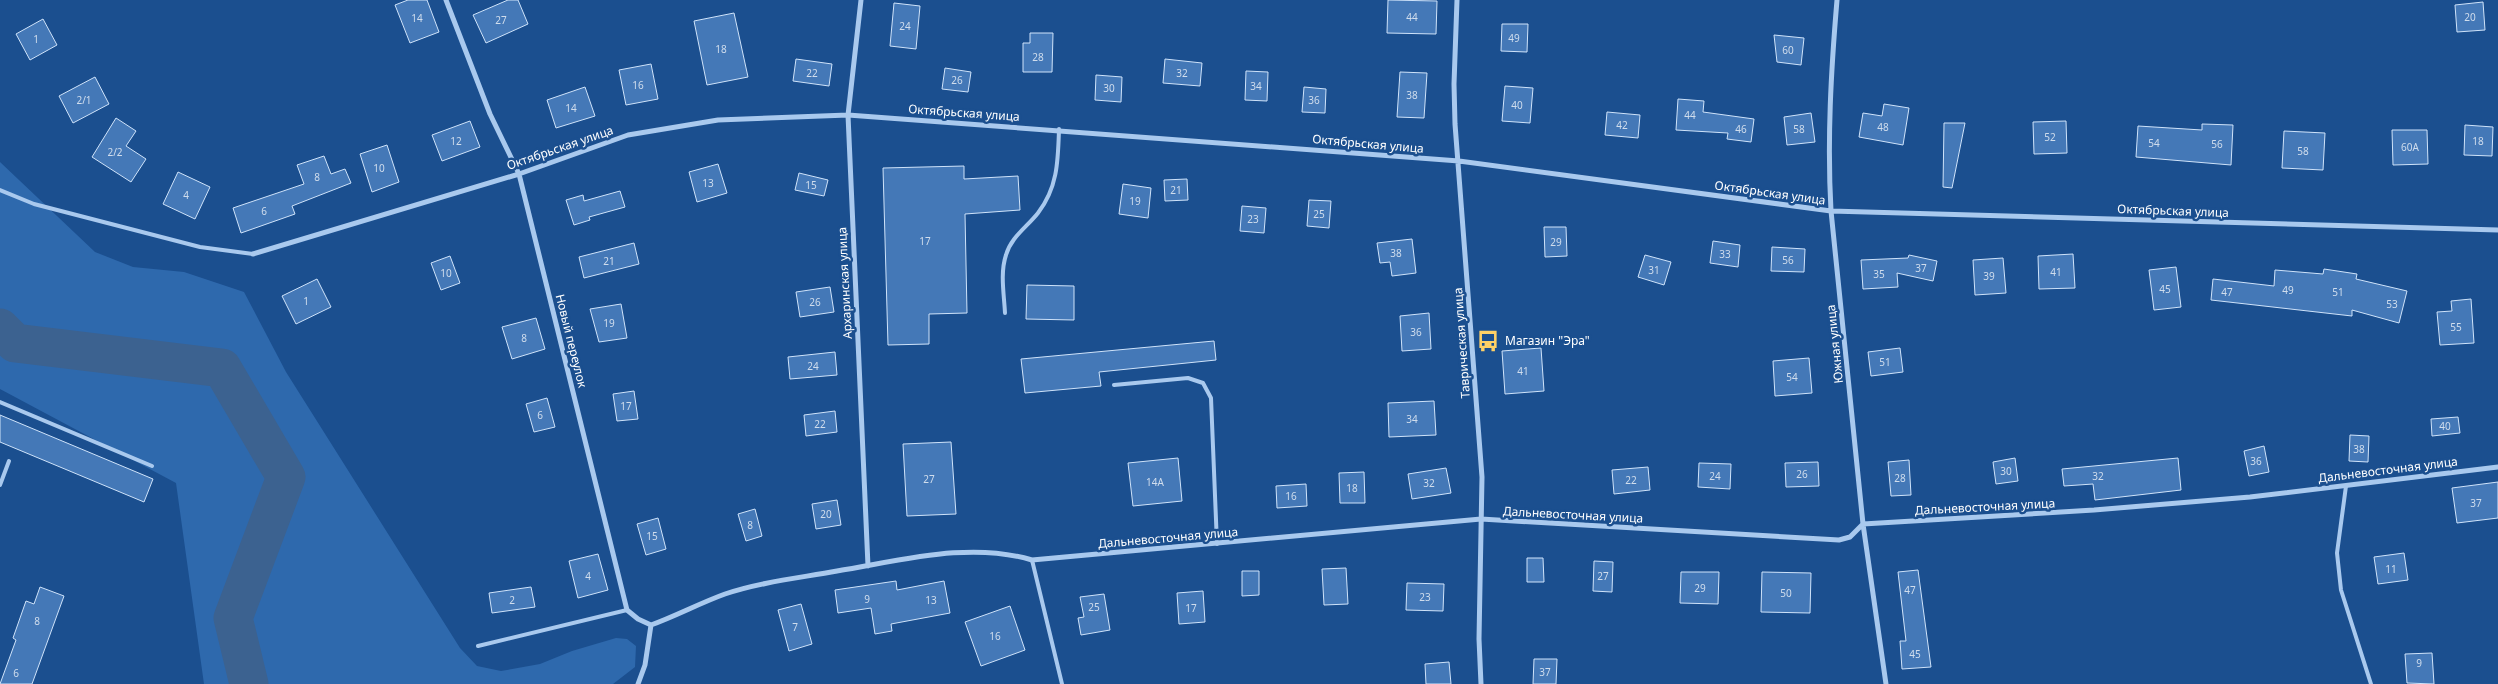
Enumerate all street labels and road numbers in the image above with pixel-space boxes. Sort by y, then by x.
street label: Октябрьская улица [908,100,1020,125]
street label: Октябрьская улица [504,121,615,174]
street label: Октябрьская улица [1312,130,1424,157]
street label: Октябрьская улица [1714,176,1827,209]
street label: Октябрьская улица [2117,200,2229,221]
street label: Архаринская улица [833,227,856,339]
street label: Таврическая улица [1449,287,1474,399]
street label: Новый переулок [552,292,591,390]
street label: Южная улица [1822,304,1847,384]
street label: Дальневосточная улица [2317,453,2459,486]
street label: Дальневосточная улица [1914,494,2056,519]
street label: Дальневосточная улица [1502,502,1644,527]
street label: Дальневосточная улица [1097,523,1239,552]

